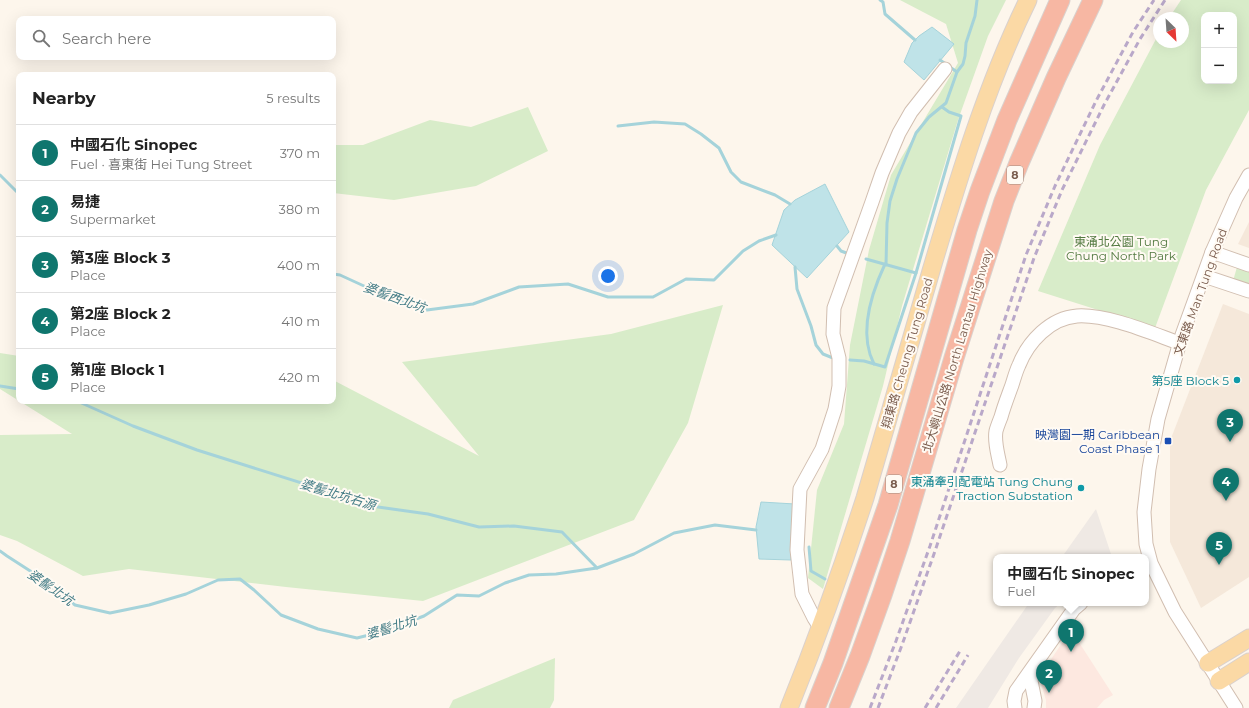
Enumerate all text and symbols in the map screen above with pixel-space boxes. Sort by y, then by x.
north arrow [1153,12,1189,48]
map controls [1201,12,1237,84]
button: + [1201,12,1237,48]
search box [16,16,336,60]
icon: search [30,27,52,49]
text: Search here [62,29,151,48]
button: − [1201,48,1237,84]
text: Nearby [32,88,96,108]
text: 5 results [266,90,320,106]
text: 中國石化 Sinopec [70,135,197,154]
text: 1 [42,145,48,161]
text: 370 m [280,145,320,161]
text: Fuel · 喜東街 Hei Tung Street [70,156,252,172]
road number: 8 [1007,166,1023,184]
text: 易捷 [70,192,100,211]
text: 2 [41,201,49,217]
text: 380 m [279,201,320,217]
text: Supermarket [70,211,156,227]
street label: 文東路 Man Tung Road [1170,226,1230,358]
park label: 東涌北公園 Tung Chung North Park [1066,234,1177,263]
street label: 北大嶼山公路 North Lantau Highway [919,247,995,454]
text: 第3座 Block 3 [70,248,171,267]
text: 3 [41,257,49,273]
text: 400 m [277,257,320,273]
your location [598,266,618,286]
text: Place [70,267,106,283]
street label: 翔東路 Cheung Tung Road [878,276,936,430]
water label: 婆髻西北坑 [362,278,430,316]
text: 第2座 Block 2 [70,304,171,323]
text: 4 [41,313,49,329]
text: 410 m [281,313,320,329]
text: Place [70,323,106,339]
text: 第1座 Block 1 [70,360,165,379]
text: 5 [41,369,49,385]
text: 420 m [278,369,320,385]
place label: 第5座 Block 5 [1151,373,1229,388]
marker: 第5座 Block 5 [1232,375,1242,385]
text: Place [70,379,106,395]
pin: 3 [1217,409,1243,442]
place label: 映灣園一期 Caribbean Coast Phase 1 [1035,427,1160,456]
marker: 映灣園一期 Caribbean Coast Phase 1 [1163,436,1173,446]
pin: 4 [1213,468,1239,501]
place label: 東涌牽引配電站 Tung Chung Traction Substation [911,474,1073,503]
water label: 婆髻北坑右源 [298,475,380,514]
road number: 8 [886,475,902,493]
marker: 東涌牽引配電站 Tung Chung Traction Substation [1076,483,1086,493]
pin: 5 [1206,532,1232,565]
popup [993,554,1149,606]
text: 中國石化 Sinopec [1007,564,1135,583]
water label: 婆髻北坑 [25,566,79,610]
text: Fuel [1007,583,1035,599]
water label: 婆髻北坑 [364,611,420,642]
pin: 1 [1058,619,1084,652]
pin: 2 [1036,660,1062,693]

